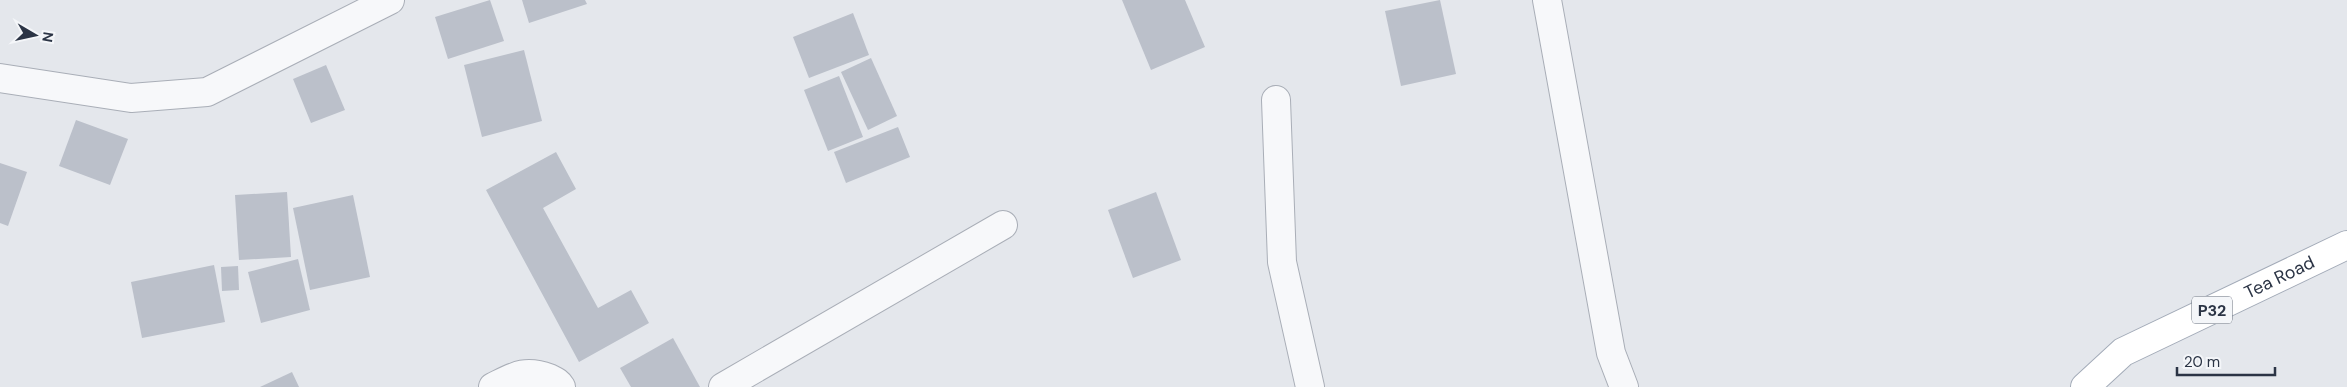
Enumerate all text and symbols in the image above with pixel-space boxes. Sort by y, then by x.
north arrow [10,10,60,60]
text: N [38,31,58,43]
street label: Tea Road [2240,250,2319,304]
road number: P32 [2192,296,2232,324]
scale bar [2177,344,2274,376]
text: 20 m [2184,352,2220,372]

